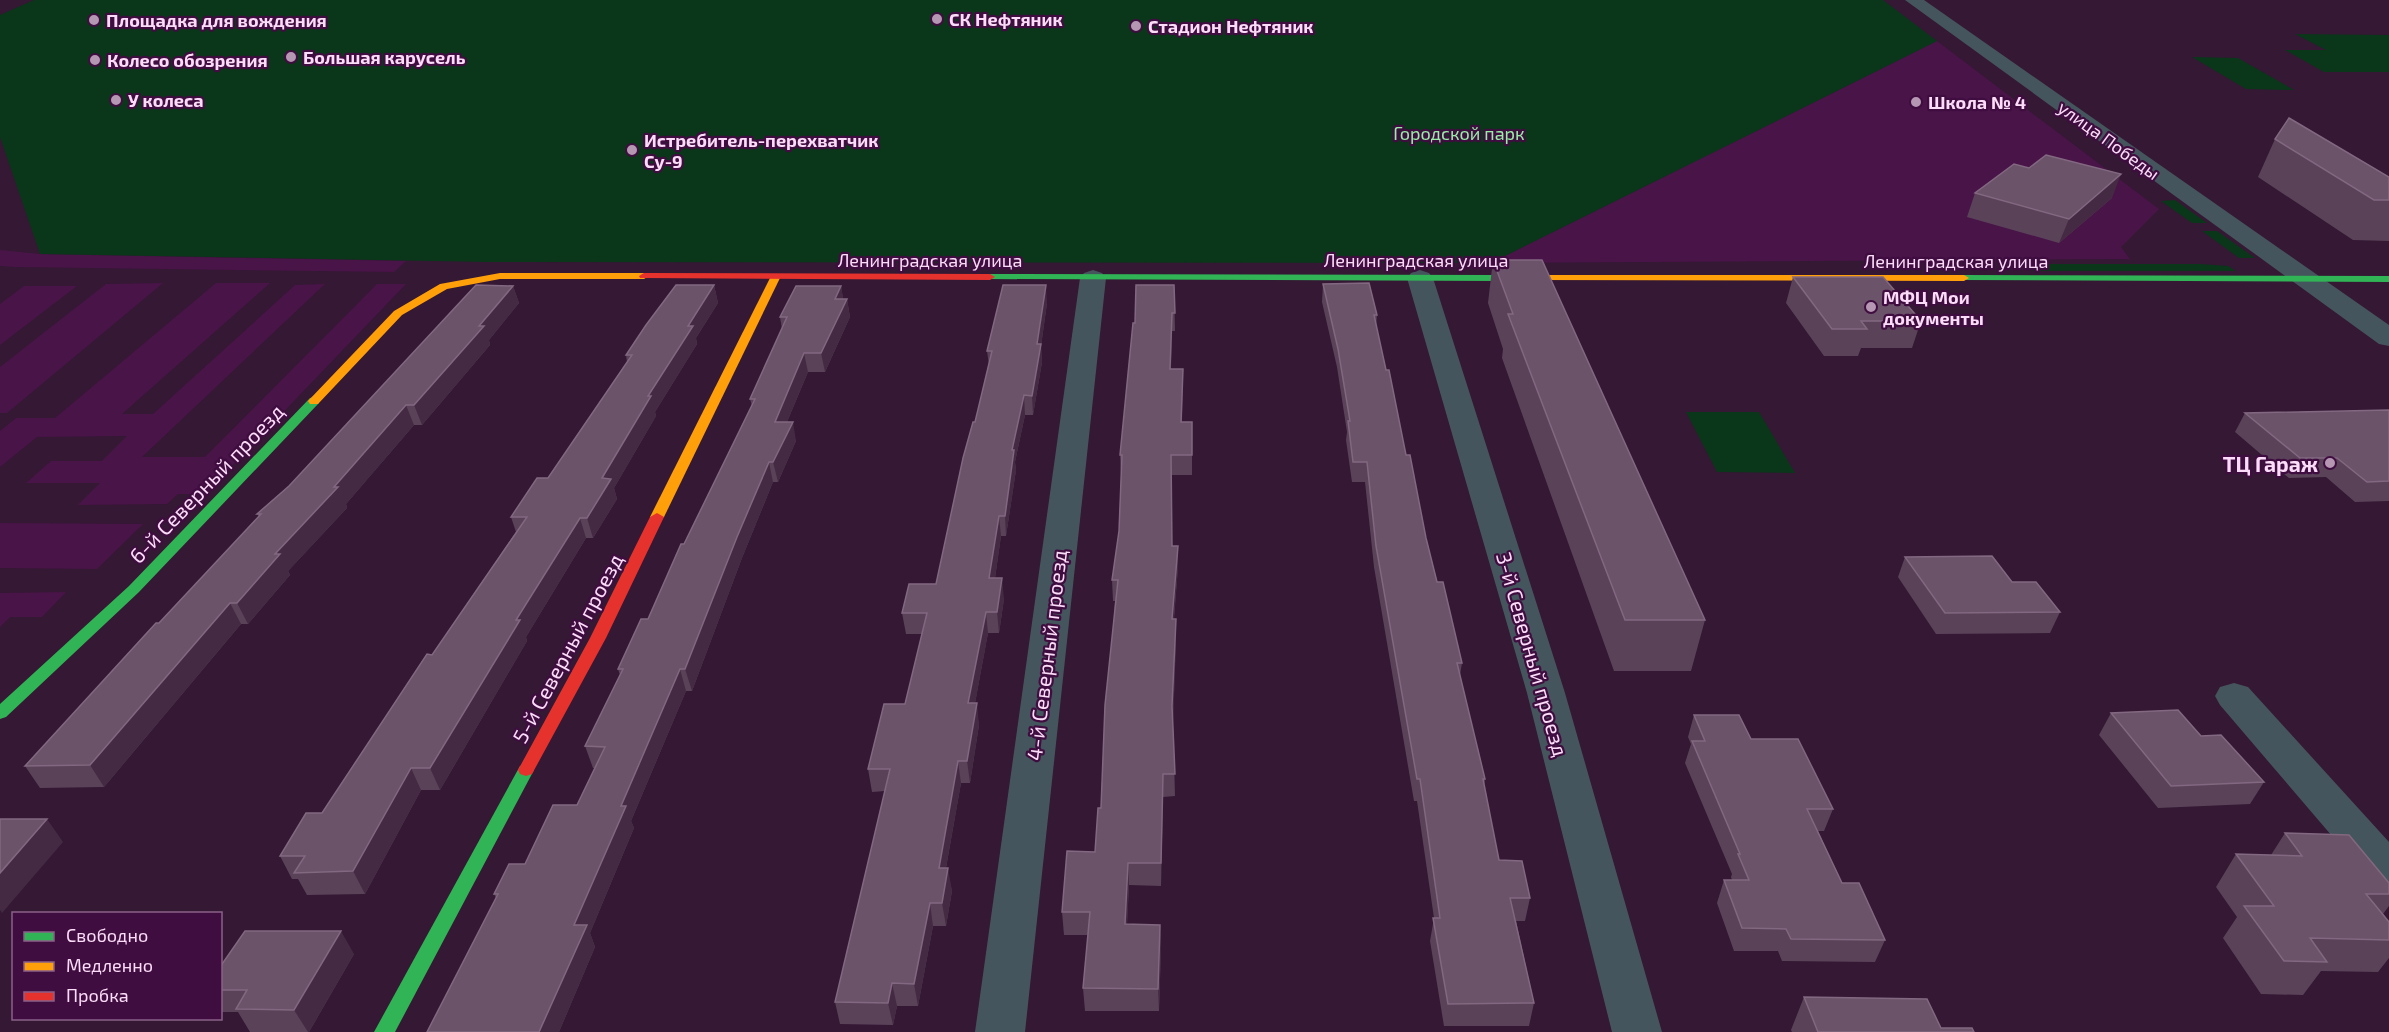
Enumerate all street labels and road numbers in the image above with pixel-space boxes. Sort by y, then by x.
street label: улица Победы [2054,96,2164,184]
street label: Ленинградская улица [838,249,1022,271]
street label: Ленинградская улица [1324,249,1508,271]
street label: Ленинградская улица [1864,250,2048,272]
street label: 6-й Северный проезд [124,398,288,568]
street label: 4-й Северный проезд [1021,548,1071,762]
street label: 5-й Северный проезд [507,549,627,747]
street label: 3-й Северный проезд [1492,549,1574,759]

